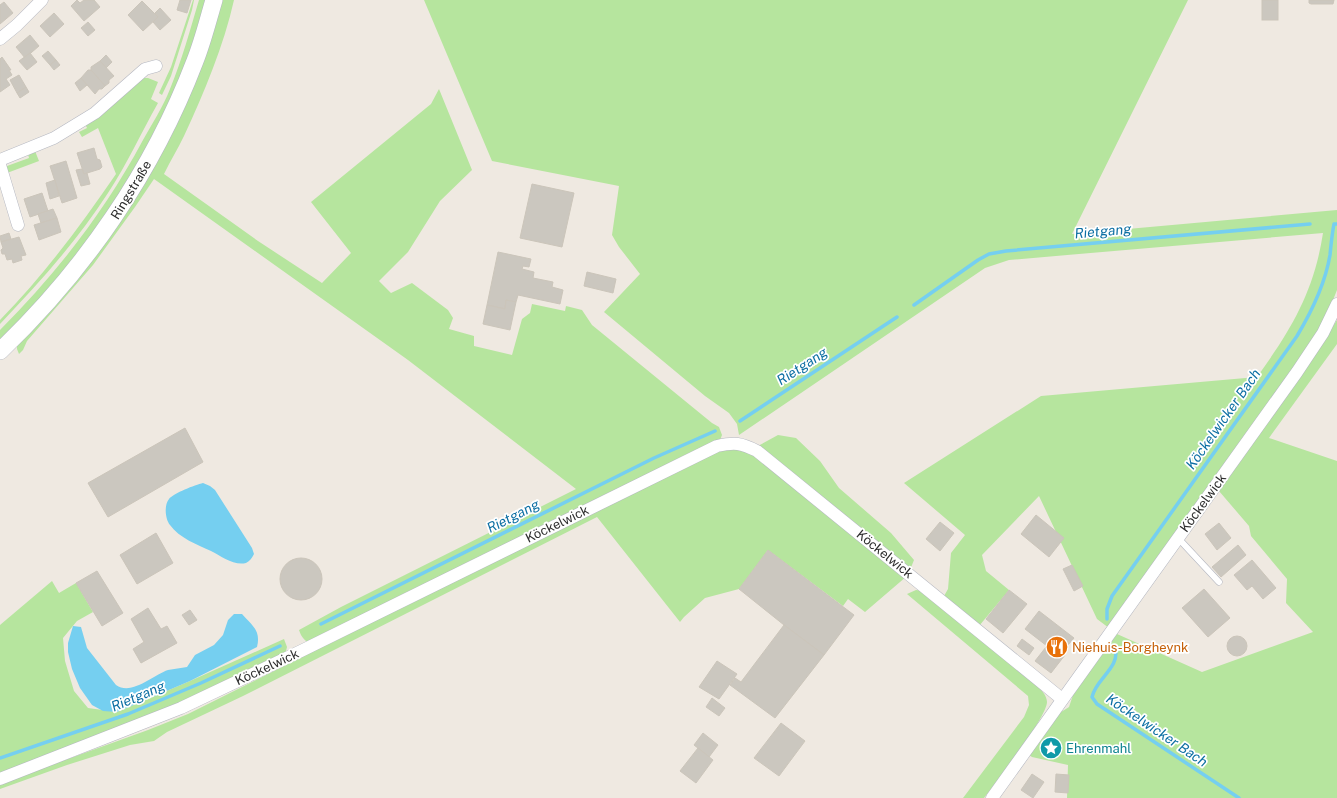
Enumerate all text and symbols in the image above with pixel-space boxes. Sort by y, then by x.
street label: Ringstraße [108,158,154,222]
water label: Rietgang [1074,220,1133,241]
water label: Rietgang [774,343,831,388]
water label: Köckelwicker Bach [1182,366,1264,472]
street label: Köckelwick [1177,471,1229,535]
water label: Rietgang [484,496,543,536]
street label: Köckelwick [523,502,591,546]
street label: Köckelwick [854,527,916,581]
restaurant icon: Niehuis-Borgheynk [1044,634,1070,660]
place label: Niehuis-Borgheynk [1072,640,1188,655]
street label: Köckelwick [233,646,301,688]
water label: Rietgang [109,677,168,714]
water label: Köckelwicker Bach [1103,690,1211,770]
place icon: Ehrenmahl [1038,735,1064,761]
place label: Ehrenmahl [1066,741,1131,756]

